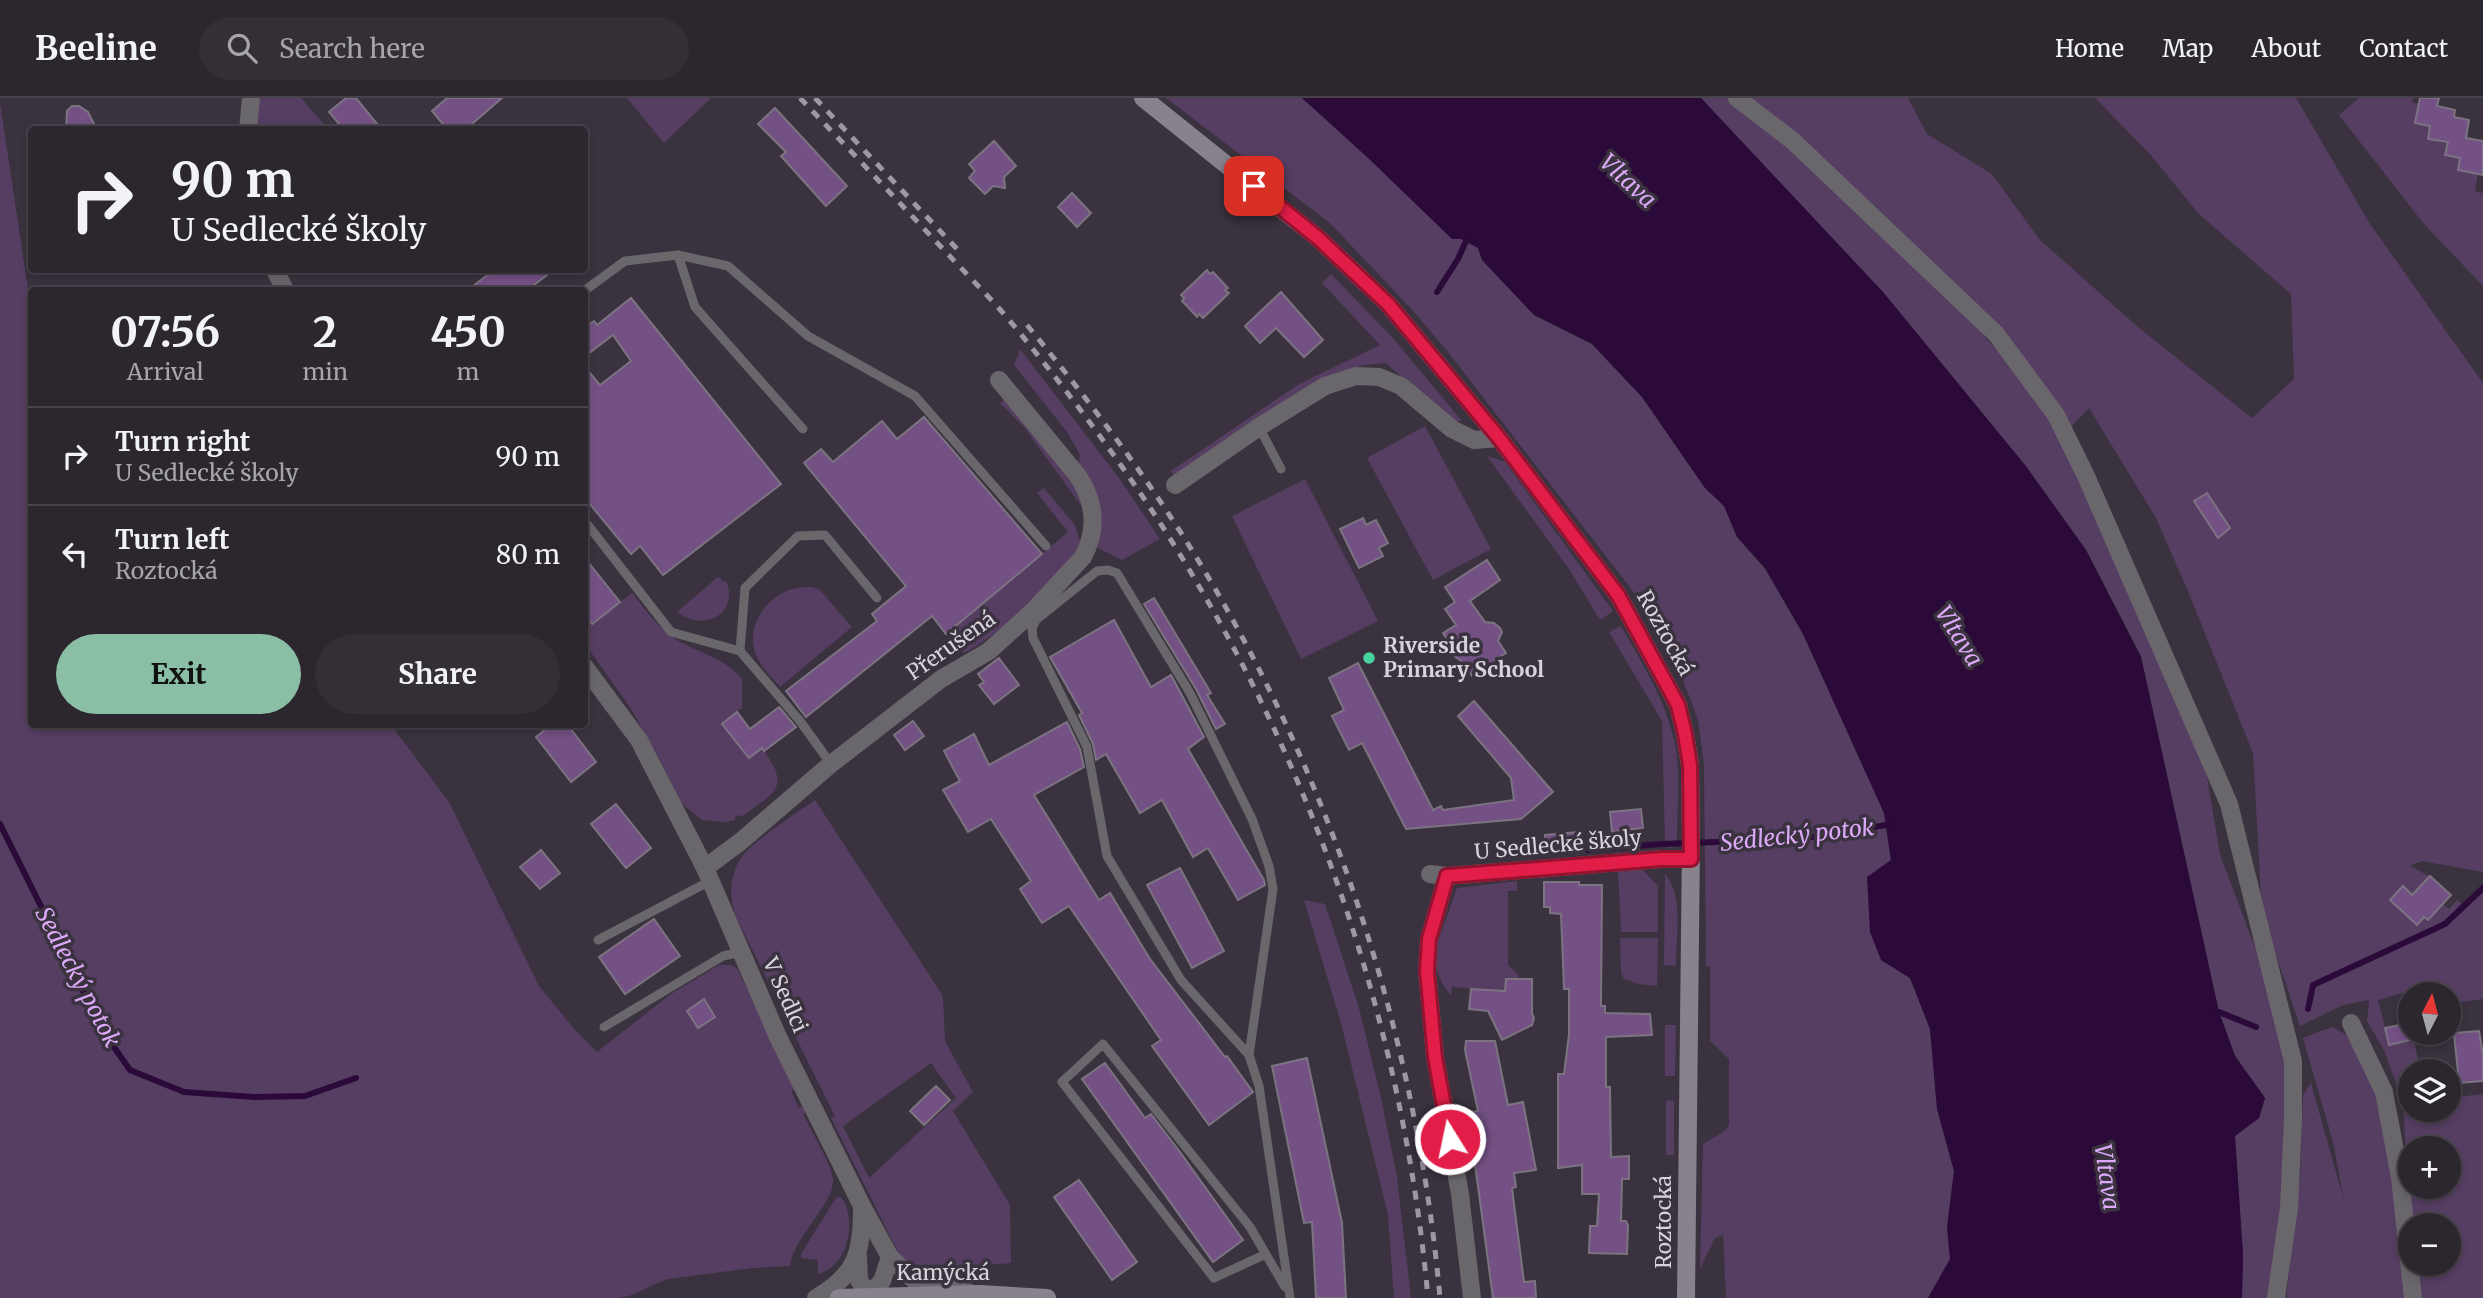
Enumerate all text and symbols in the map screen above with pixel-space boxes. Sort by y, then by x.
search box [199,17,689,80]
text: Beeline [35,28,157,69]
icon: search [223,29,261,67]
text: Search here [279,32,425,65]
text: Home [2055,33,2124,64]
text: Map [2162,33,2213,64]
text: About [2251,33,2321,64]
text: Contact [2359,33,2448,64]
water label: Vltava [1594,147,1663,214]
text: 90 m [171,149,295,210]
icon: right [56,154,147,245]
pin [1224,156,1284,216]
icon: arrive [1235,167,1273,205]
text: U Sedlecké školy [171,210,426,250]
text: 07:56 [110,306,220,358]
text: 2 [313,306,338,358]
text: 450 [430,306,506,358]
text: Arrival [127,357,204,386]
text: min [302,357,348,386]
text: m [457,357,479,386]
text: Turn right [115,425,250,458]
icon: right [56,437,94,475]
text: 90 m [496,440,560,473]
text: U Sedlecké školy [115,458,299,487]
text: Turn left [115,523,229,556]
icon: left [56,535,94,573]
text: 80 m [496,538,560,571]
text: Roztocká [115,556,217,585]
street label: Roztocká [1631,585,1700,680]
water label: Vltava [1929,600,1989,672]
street label: Přerušená [901,605,1000,686]
place label: Riverside Primary School [1383,632,1544,683]
button: Exit [56,634,301,714]
button: Share [315,634,560,714]
marker: Riverside Primary School [1361,650,1377,666]
water label: Sedlecký potok [1719,812,1876,857]
street label: U Sedlecké školy [1473,824,1643,865]
water label: Sedlecký potok [29,902,128,1052]
street label: V Sedlci [757,952,814,1037]
north arrow [2398,982,2460,1045]
map controls [2398,982,2461,1276]
button: layers [2398,1059,2461,1122]
position arrow [1413,1102,1487,1176]
button: + [2398,1136,2461,1199]
water label: Vltava [2088,1142,2126,1212]
street label: Roztocká [1650,1175,1677,1269]
button: − [2398,1213,2461,1276]
street label: Kamýcká [896,1259,990,1286]

